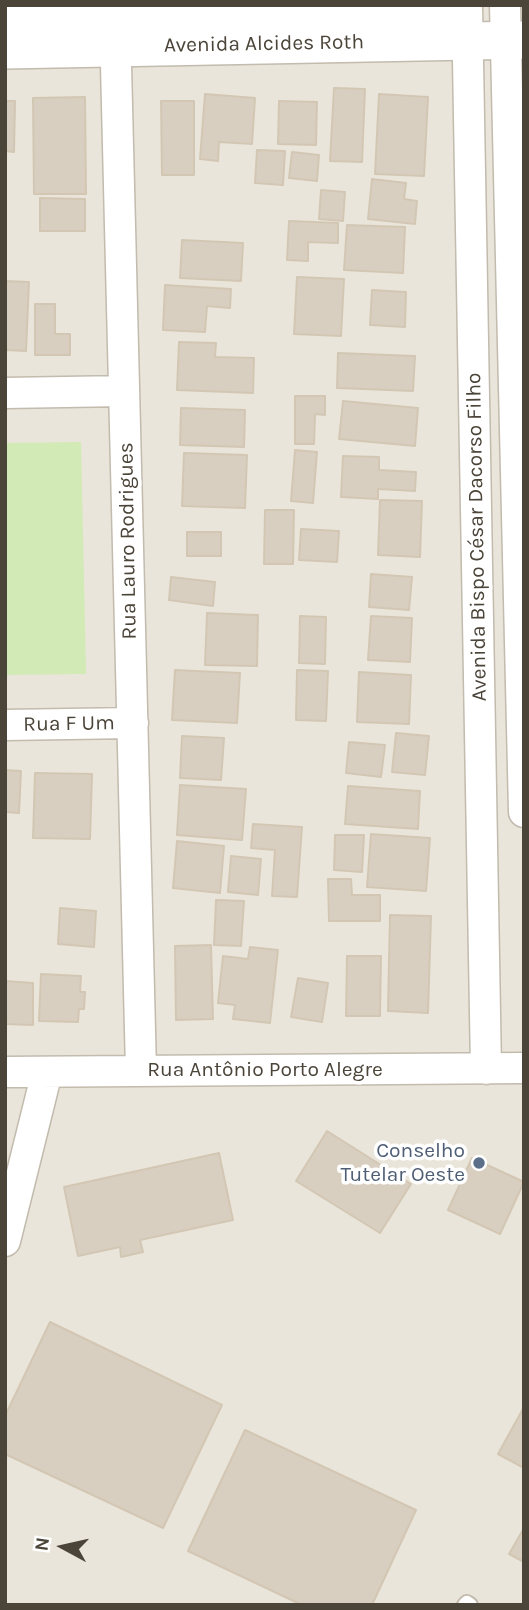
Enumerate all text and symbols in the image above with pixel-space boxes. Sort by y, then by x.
street label: Avenida Alcides Roth [164,30,364,58]
street label: Avenida Bispo César Dacorso Filho [462,372,492,702]
street label: Rua Lauro Rodrigues [114,442,142,640]
street label: Rua F Um [23,711,115,737]
street label: Rua Antônio Porto Alegre [147,1057,383,1083]
place label: Conselho Tutelar Oeste [340,1138,465,1188]
marker: Conselho Tutelar Oeste [471,1155,487,1171]
north arrow [28,1512,98,1582]
text: N [30,1536,54,1552]

